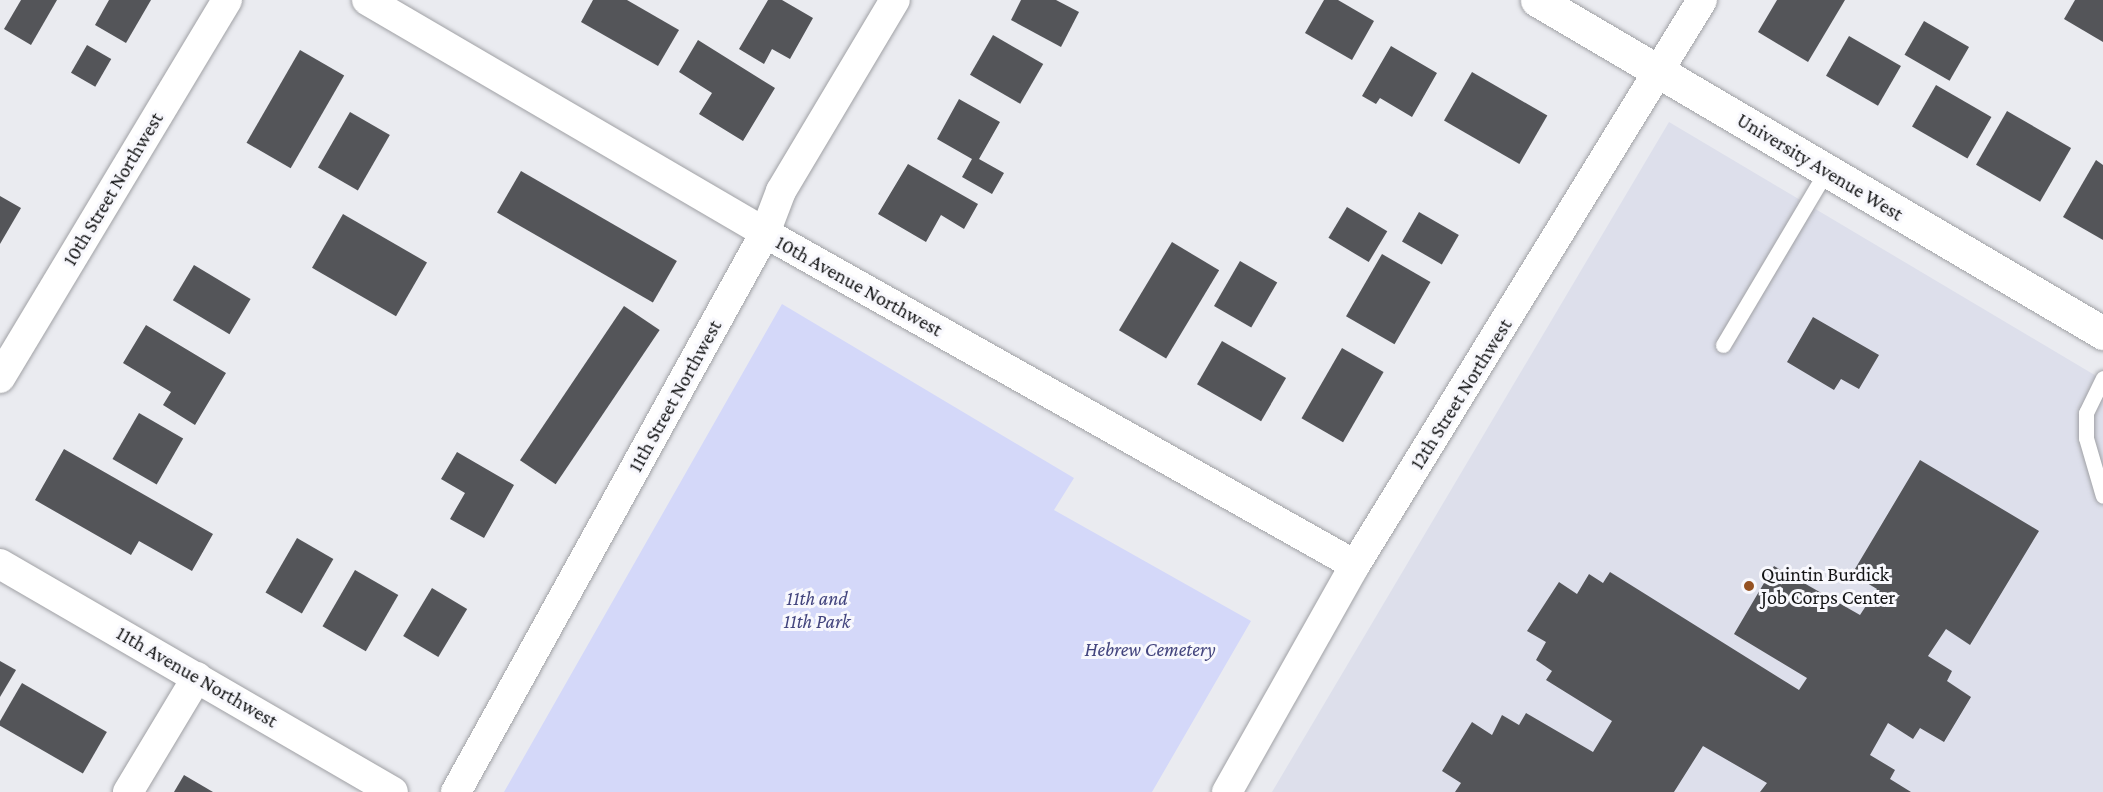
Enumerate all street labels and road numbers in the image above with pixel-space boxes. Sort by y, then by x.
street label: 10th Street Northwest [58,108,168,270]
street label: University Avenue West [1733,108,1907,226]
street label: 10th Avenue Northwest [771,230,947,342]
street label: 12th Street Northwest [1405,314,1517,474]
street label: 11th Street Northwest [623,316,727,476]
street label: 11th Avenue Northwest [112,621,282,733]

